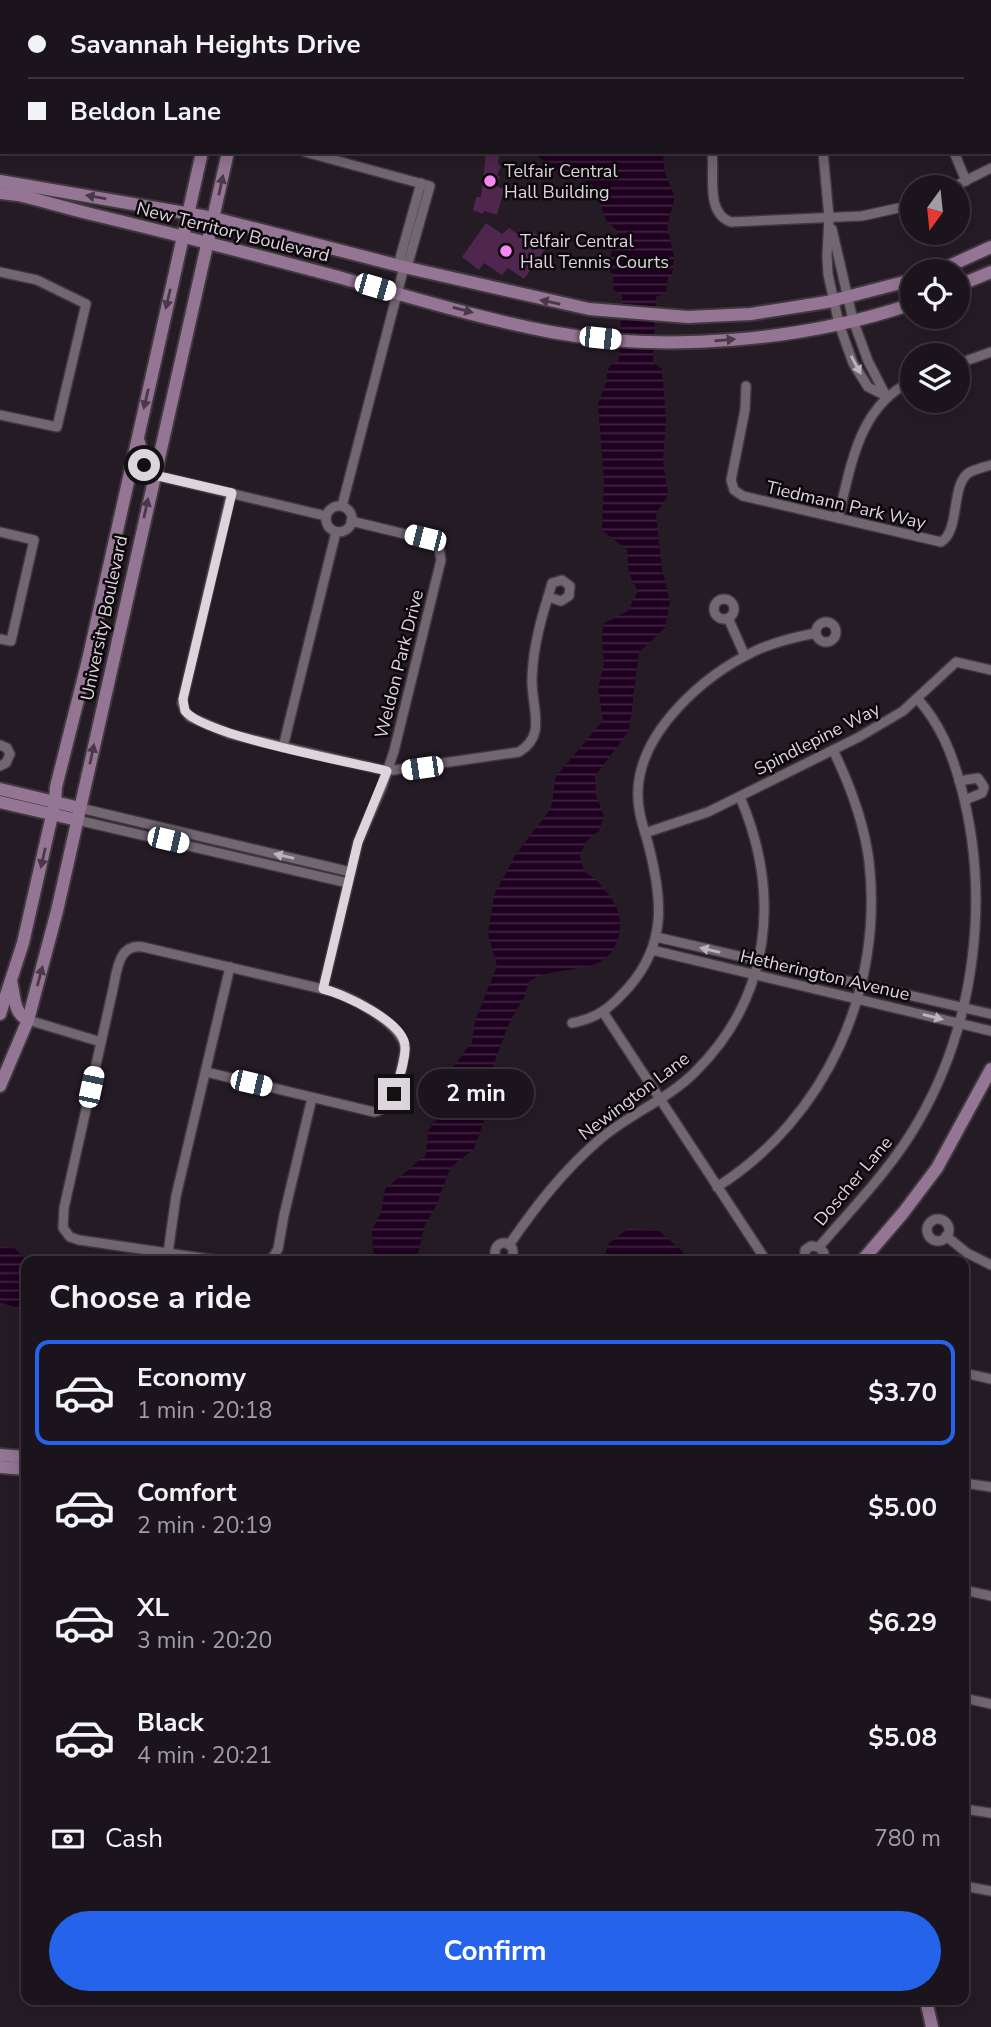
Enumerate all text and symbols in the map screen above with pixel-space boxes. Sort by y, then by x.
text: Savannah Heights Drive [70,27,361,62]
text: Beldon Lane [70,94,221,129]
place label: Telfair Central Hall Building [504,159,618,204]
marker: Telfair Central Hall Building [482,173,498,189]
one-way arrow [216,174,227,196]
north arrow [900,175,970,245]
map controls [900,175,970,413]
one-way arrow [85,191,107,202]
street label: New Territory Boulevard [134,196,332,268]
place label: Telfair Central Hall Tennis Courts [520,229,669,274]
marker: Telfair Central Hall Tennis Courts [498,243,514,259]
button: locate [900,259,970,329]
car [352,271,399,303]
one-way arrow [162,289,173,311]
one-way arrow [539,296,561,307]
one-way arrow [453,306,474,316]
car [579,325,622,351]
one-way arrow [715,334,737,345]
button: layers [900,343,970,413]
one-way arrow [849,356,861,376]
one-way arrow [140,388,151,410]
route start [128,449,160,481]
street label: Tiedmann Park Way [764,475,929,535]
one-way arrow [141,497,152,519]
car [403,523,448,553]
street label: University Boulevard [75,533,133,703]
street label: Weldon Park Drive [369,587,429,741]
street label: Spindlepine Way [750,697,885,781]
one-way arrow [87,743,98,765]
car [400,755,445,781]
car [146,825,191,855]
one-way arrow [37,848,48,870]
one-way arrow [273,850,295,861]
one-way arrow [699,944,721,955]
street label: Hetherington Avenue [738,944,912,1006]
one-way arrow [35,965,46,987]
one-way arrow [922,1012,944,1023]
street label: Newington Lane [574,1046,694,1146]
car [77,1064,106,1110]
car [229,1068,274,1098]
callout: 2 min [418,1070,534,1118]
route end [378,1078,410,1110]
text: 2 min [446,1078,506,1109]
street label: Doscher Lane [808,1131,898,1231]
text: Choose a ride [49,1276,251,1319]
text: Economy [137,1360,246,1395]
icon: car [53,1361,116,1424]
text: $3.70 [868,1375,937,1410]
text: 1 min · 20:18 [137,1395,272,1426]
text: Comfort [137,1475,237,1510]
icon: car [53,1476,116,1539]
text: $5.00 [868,1490,937,1525]
text: 2 min · 20:19 [137,1510,272,1541]
text: XL [137,1590,169,1625]
icon: car [53,1591,116,1654]
text: $6.29 [868,1605,937,1640]
text: 3 min · 20:20 [137,1625,272,1656]
text: Black [137,1705,204,1740]
icon: car [53,1706,116,1769]
text: $5.08 [868,1720,937,1755]
text: 4 min · 20:21 [137,1740,272,1771]
icon: cash [49,1820,87,1858]
text: Cash [105,1821,163,1856]
text: 780 m [874,1823,941,1854]
button: Confirm [49,1911,941,1991]

